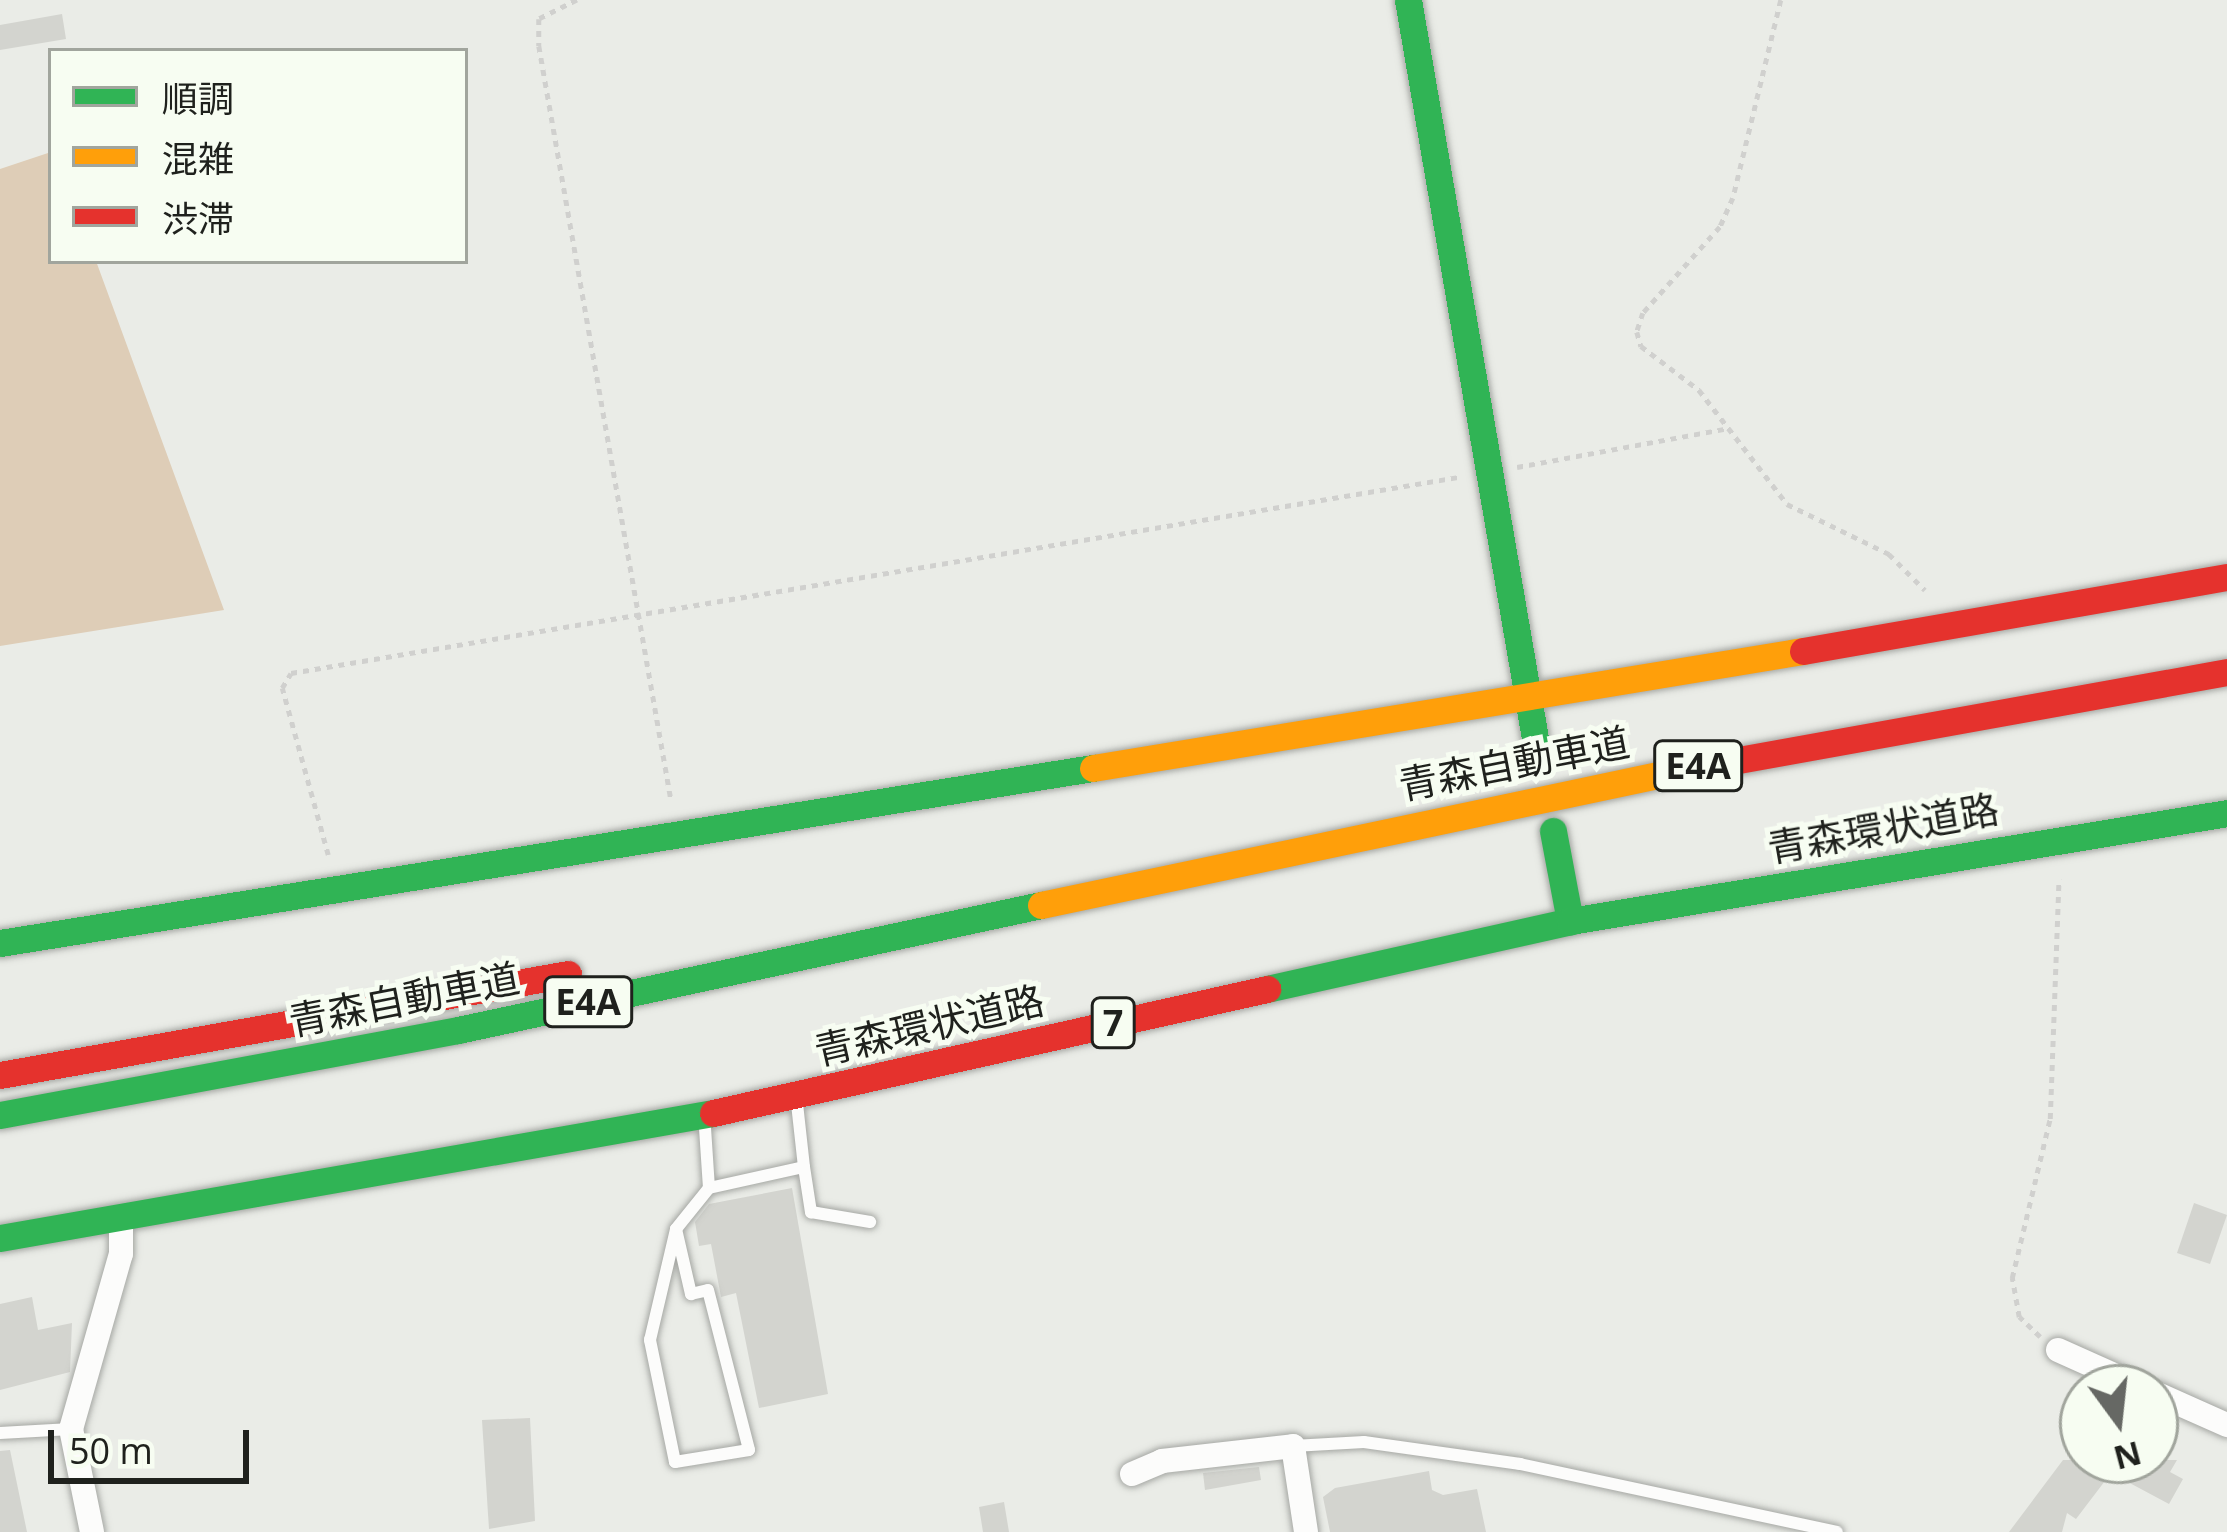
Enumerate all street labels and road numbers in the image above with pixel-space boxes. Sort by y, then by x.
street label: 青森自動車道 [1395,718,1633,808]
road number: E4A [1653,736,1743,796]
street label: 青森環状道路 [1764,785,2002,871]
street label: 青森自動車道 [285,954,523,1044]
road number: E4A [543,972,633,1032]
street label: 青森環状道路 [810,976,1048,1074]
road number: 7 [1089,993,1137,1053]

